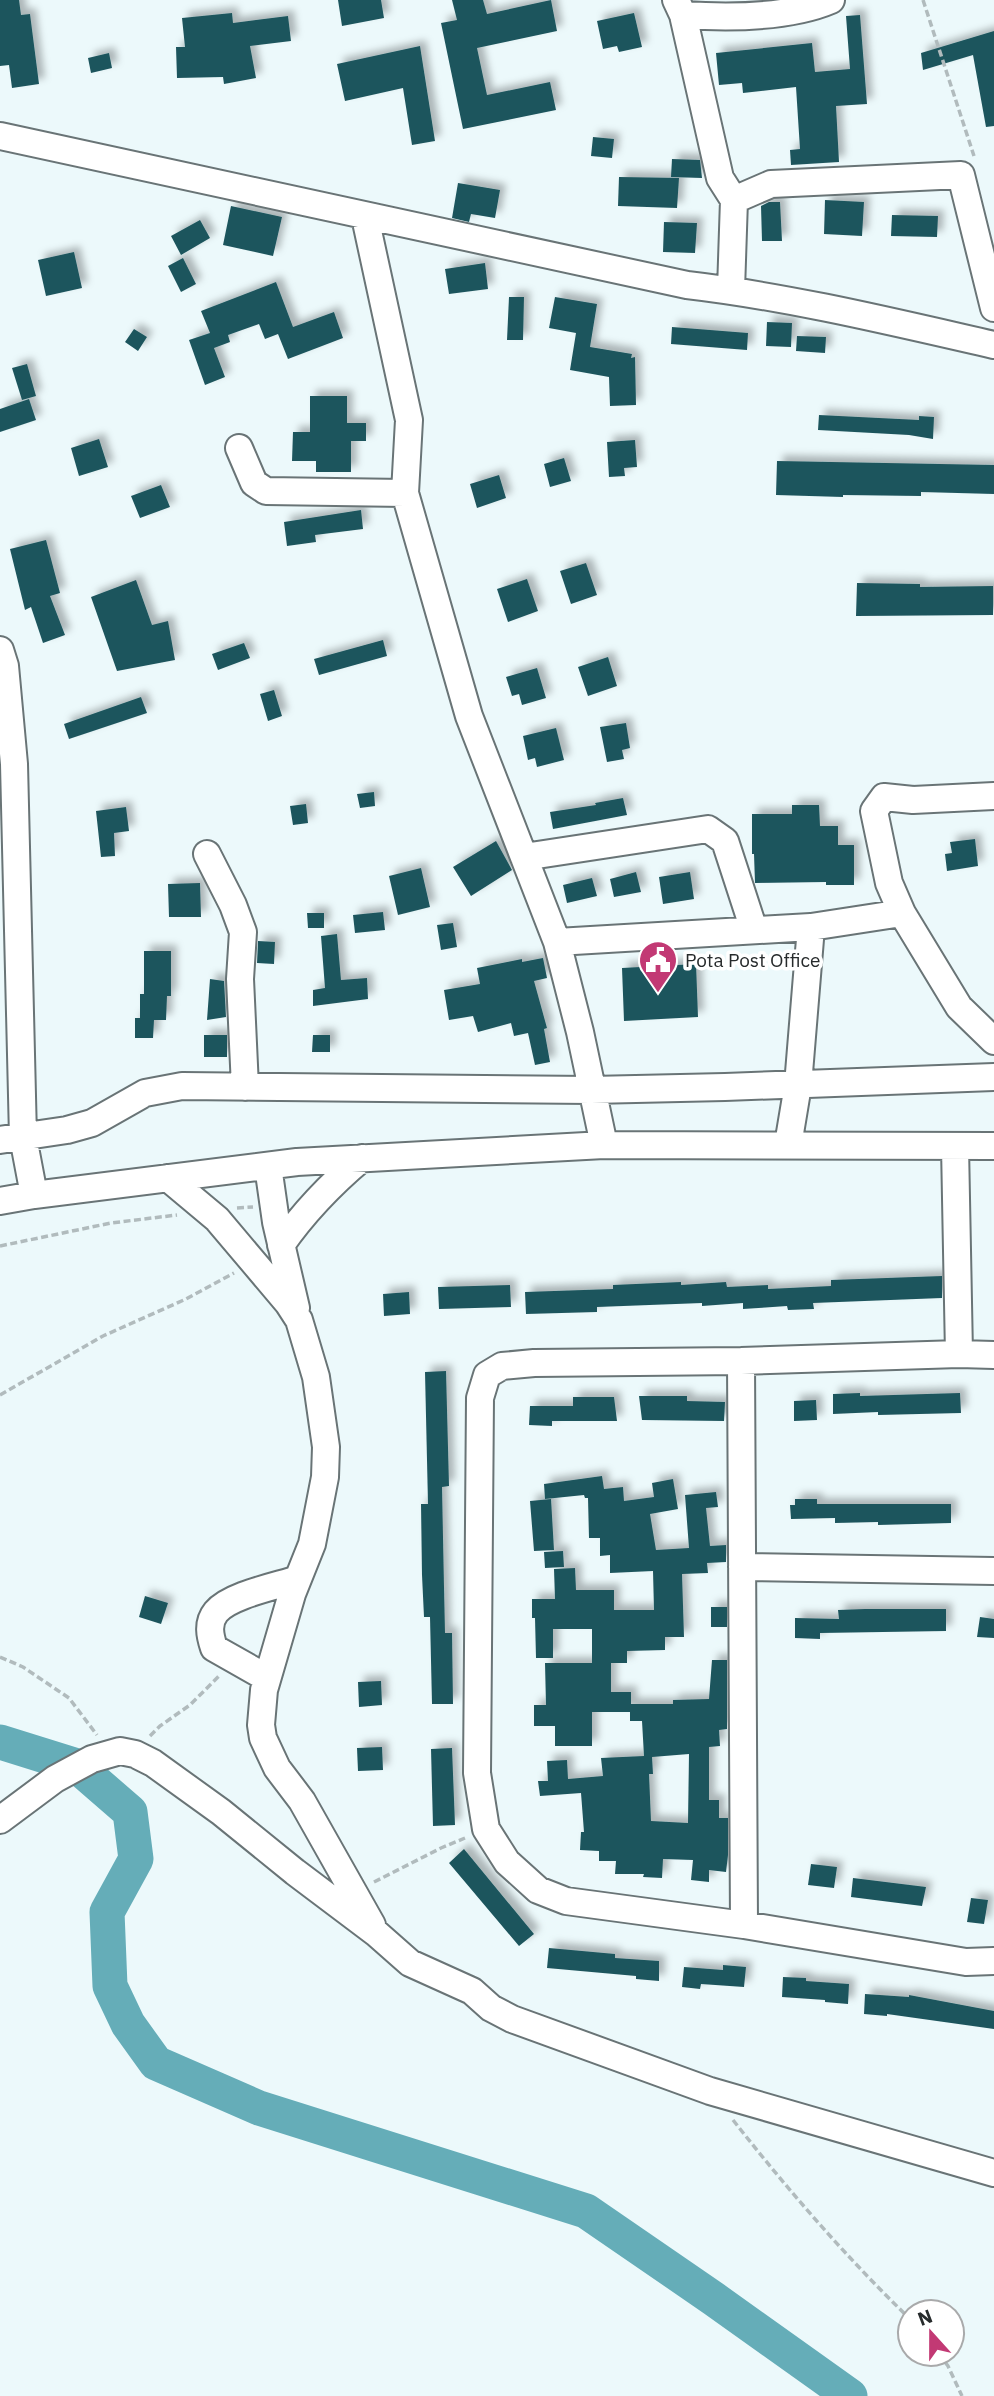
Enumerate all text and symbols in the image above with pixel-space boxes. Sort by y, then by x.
public building icon: Pota Post Office [637,939,679,994]
place label: Pota Post Office [685,948,820,972]
north arrow [896,2298,966,2368]
text: N [914,2303,936,2331]

